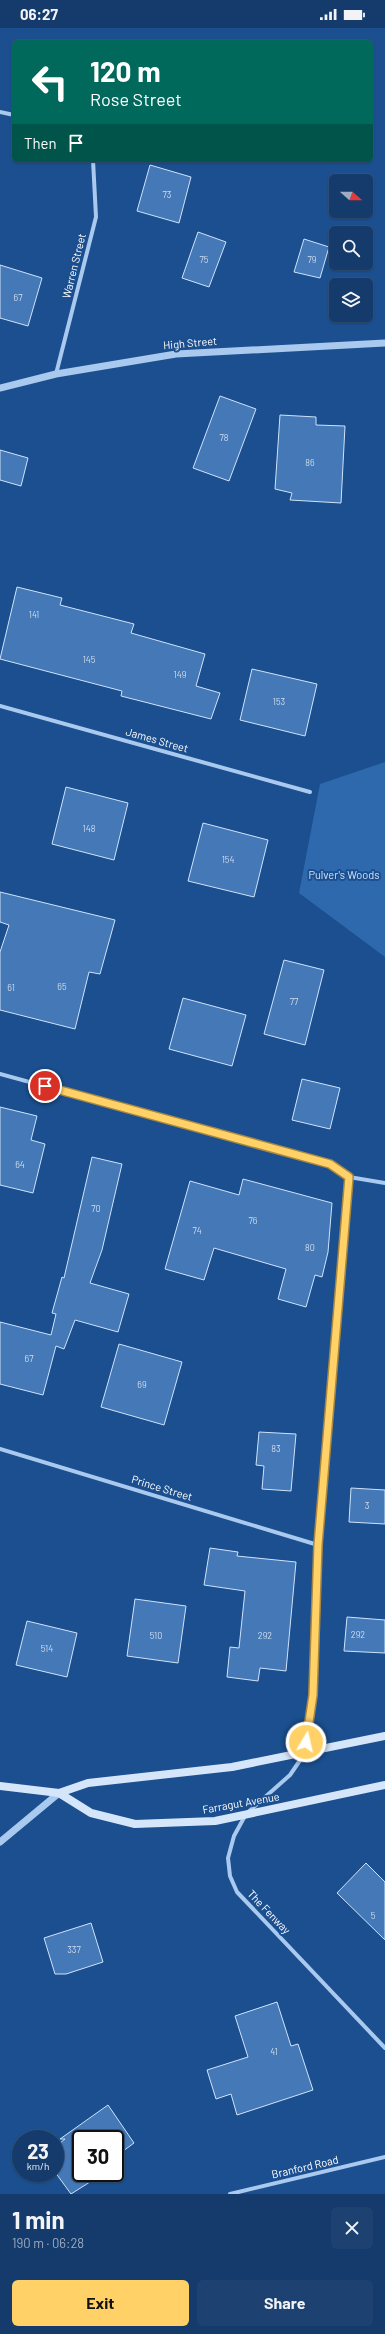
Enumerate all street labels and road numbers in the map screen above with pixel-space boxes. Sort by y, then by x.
street label: Warren Street [59,232,88,300]
street label: High Street [162,334,217,351]
street label: James Street [124,724,190,755]
street label: Prince Street [130,1472,194,1503]
street label: Farragut Avenue [201,1789,281,1816]
street label: The Fenway [245,1887,294,1936]
street label: Branford Road [270,2152,340,2181]

